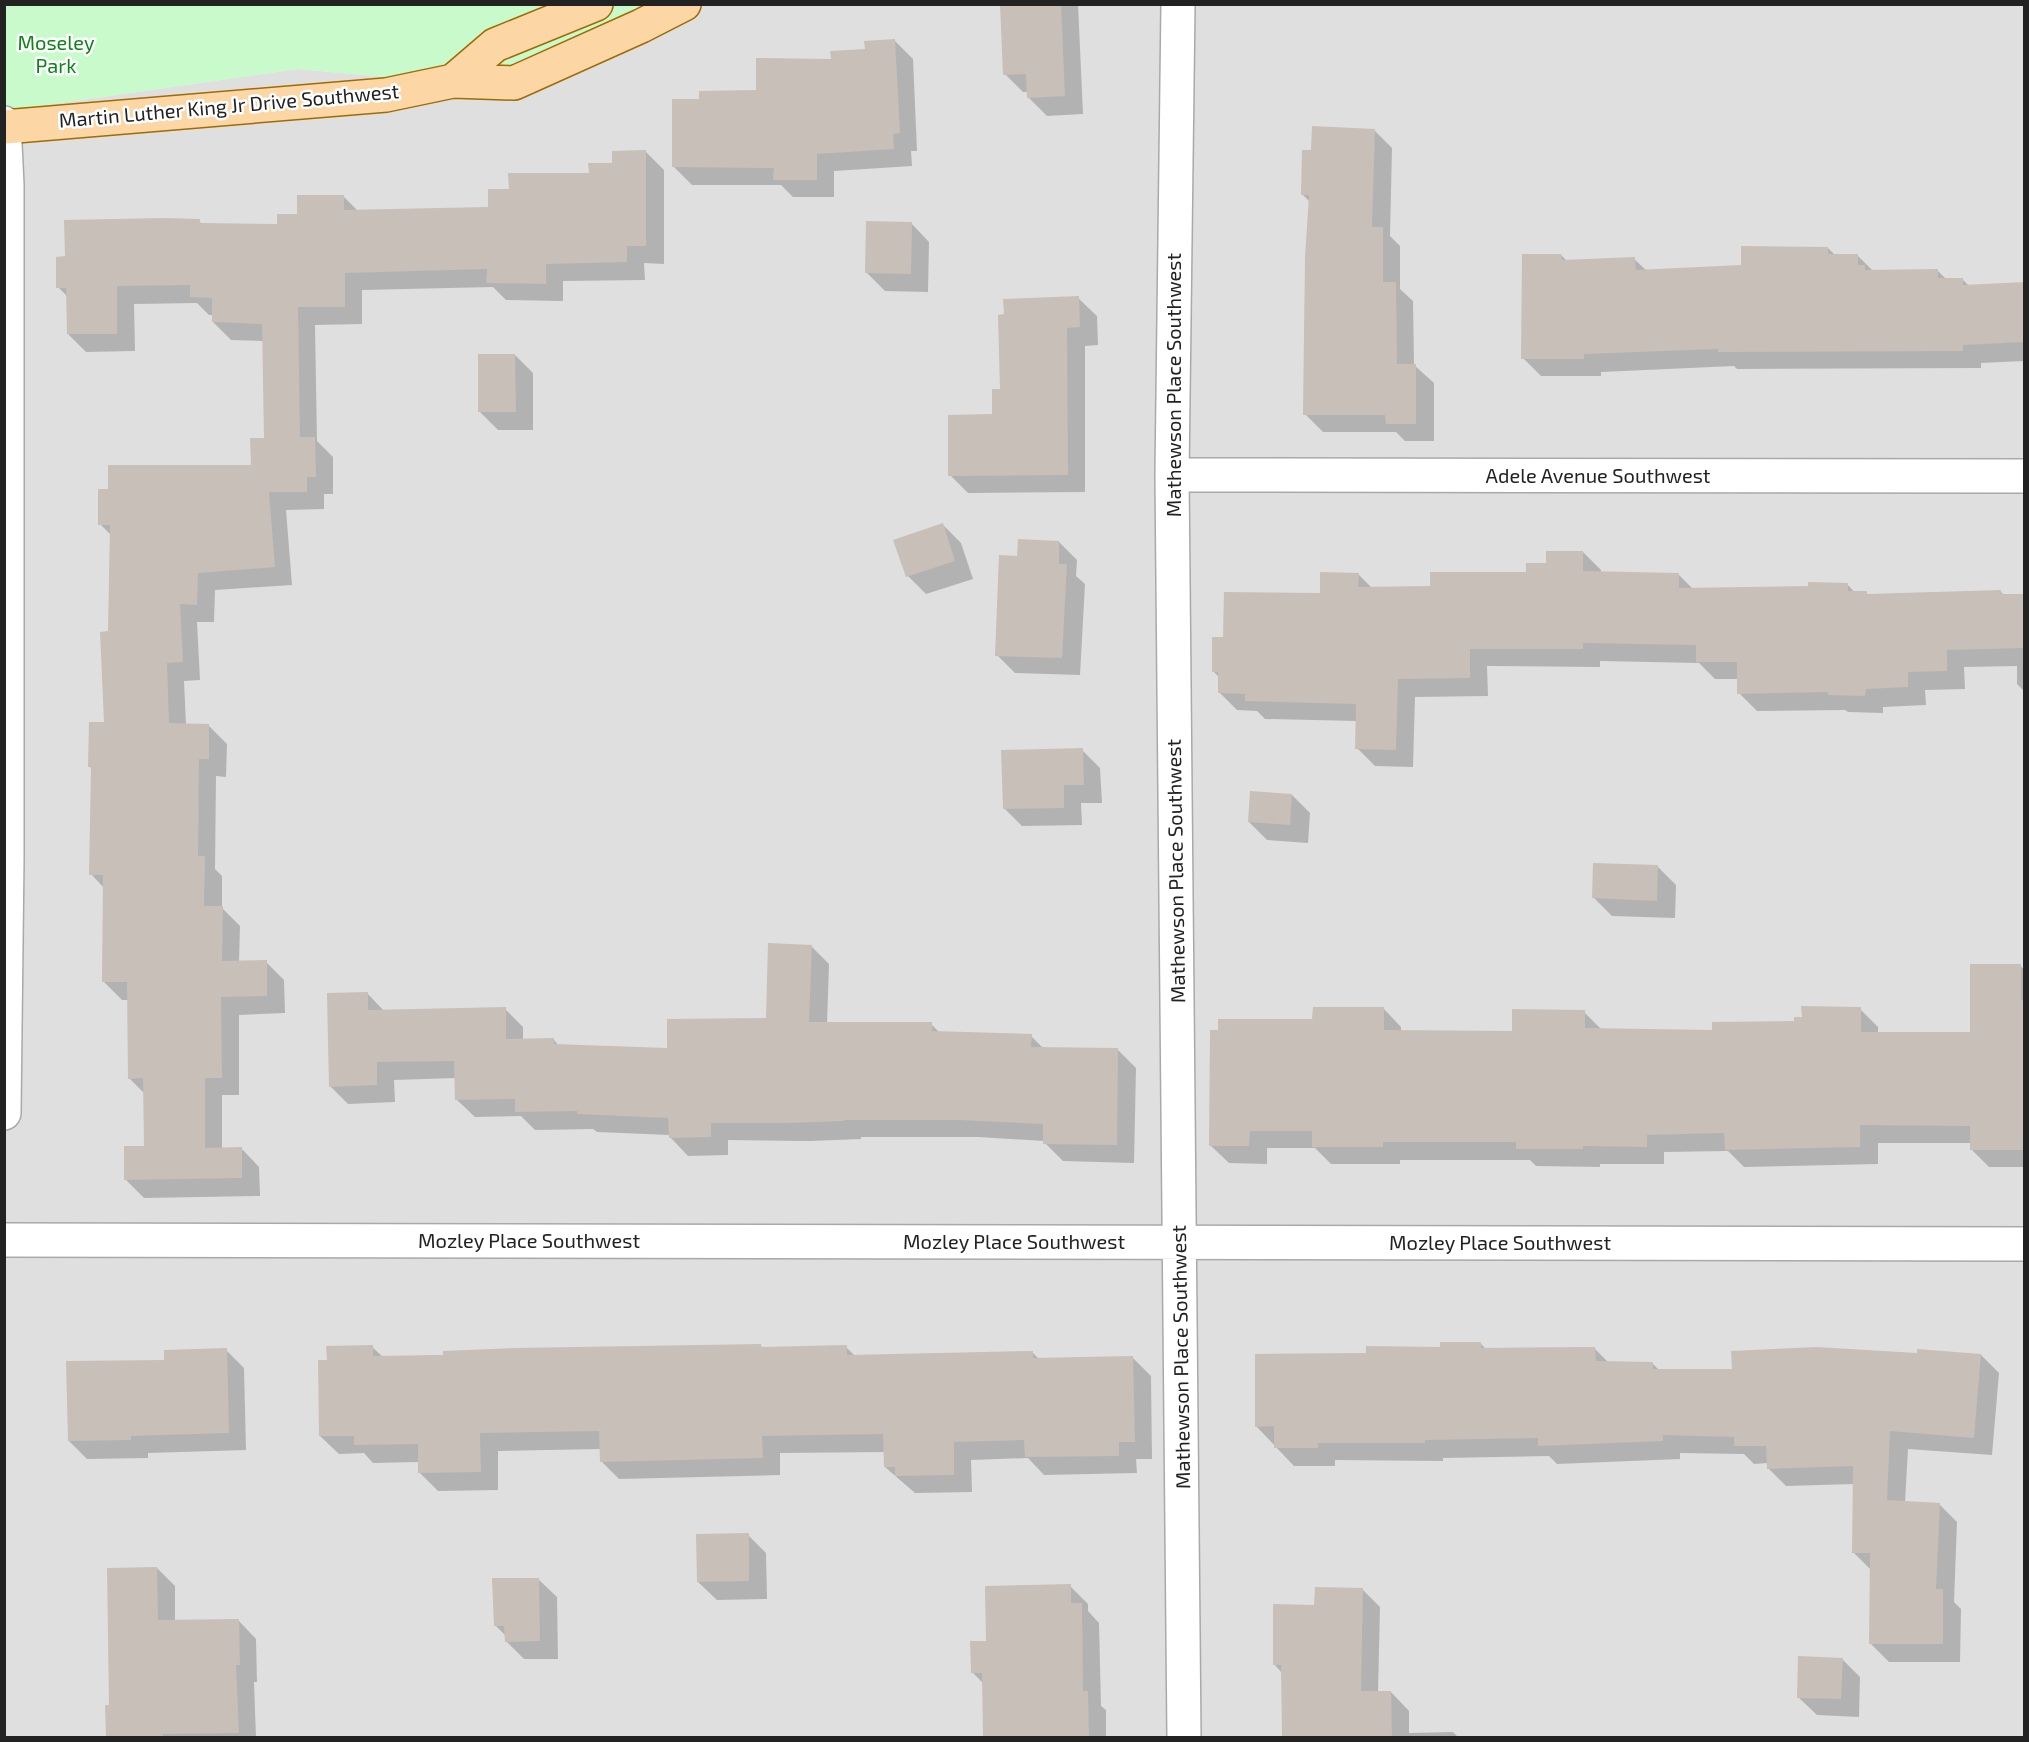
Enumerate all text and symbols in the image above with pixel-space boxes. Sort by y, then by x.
park label: Moseley Park [18,30,95,77]
street label: Martin Luther King Jr Drive Southwest [58,78,400,132]
street label: Mathewson Place Southwest [1161,252,1185,517]
street label: Adele Avenue Southwest [1486,463,1711,487]
street label: Mathewson Place Southwest [1161,738,1189,1003]
street label: Mathewson Place Southwest [1166,1224,1194,1489]
street label: Mozley Place Southwest [418,1228,640,1252]
street label: Mozley Place Southwest [903,1229,1125,1253]
street label: Mozley Place Southwest [1389,1230,1611,1254]

